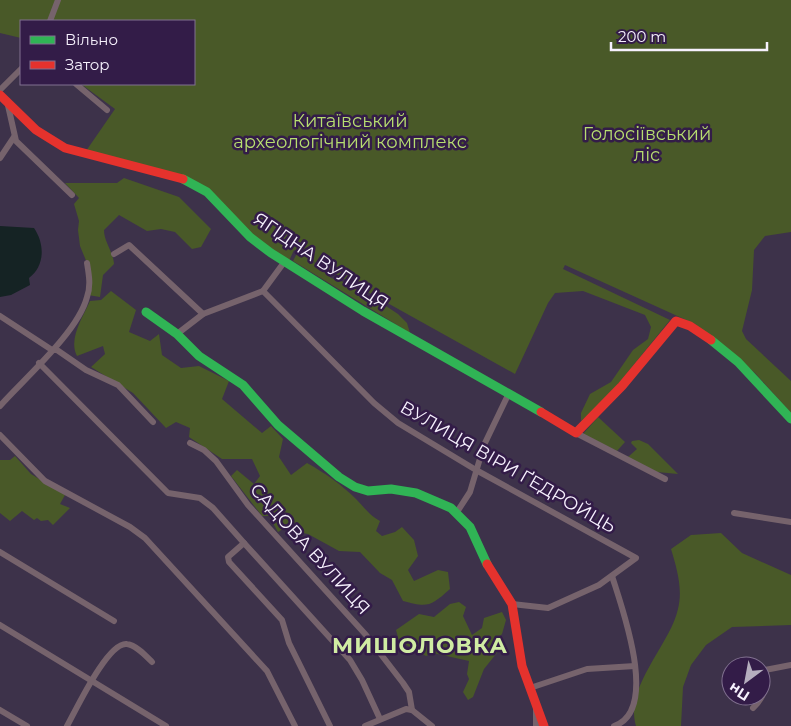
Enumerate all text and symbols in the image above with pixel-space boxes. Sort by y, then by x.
legend [20,20,195,85]
scale bar [611,20,767,52]
text: 200 m [618,27,666,46]
text: Вільно [65,30,118,49]
text: Затор [65,55,110,74]
park label: Китаївський археологічний комплекс [233,110,467,153]
park label: Голосіївський ліс [583,123,711,166]
street label: ЯГІДНА ВУЛИЦЯ [249,208,393,314]
street label: ВУЛИЦЯ ВІРИ ҐЕДРОЙЦЬ [396,396,620,538]
street label: САДОВА ВУЛИЦЯ [245,479,375,619]
district label: МИШОЛОВКА [332,632,508,659]
north arrow [721,656,771,706]
text: Пн [725,679,753,705]

